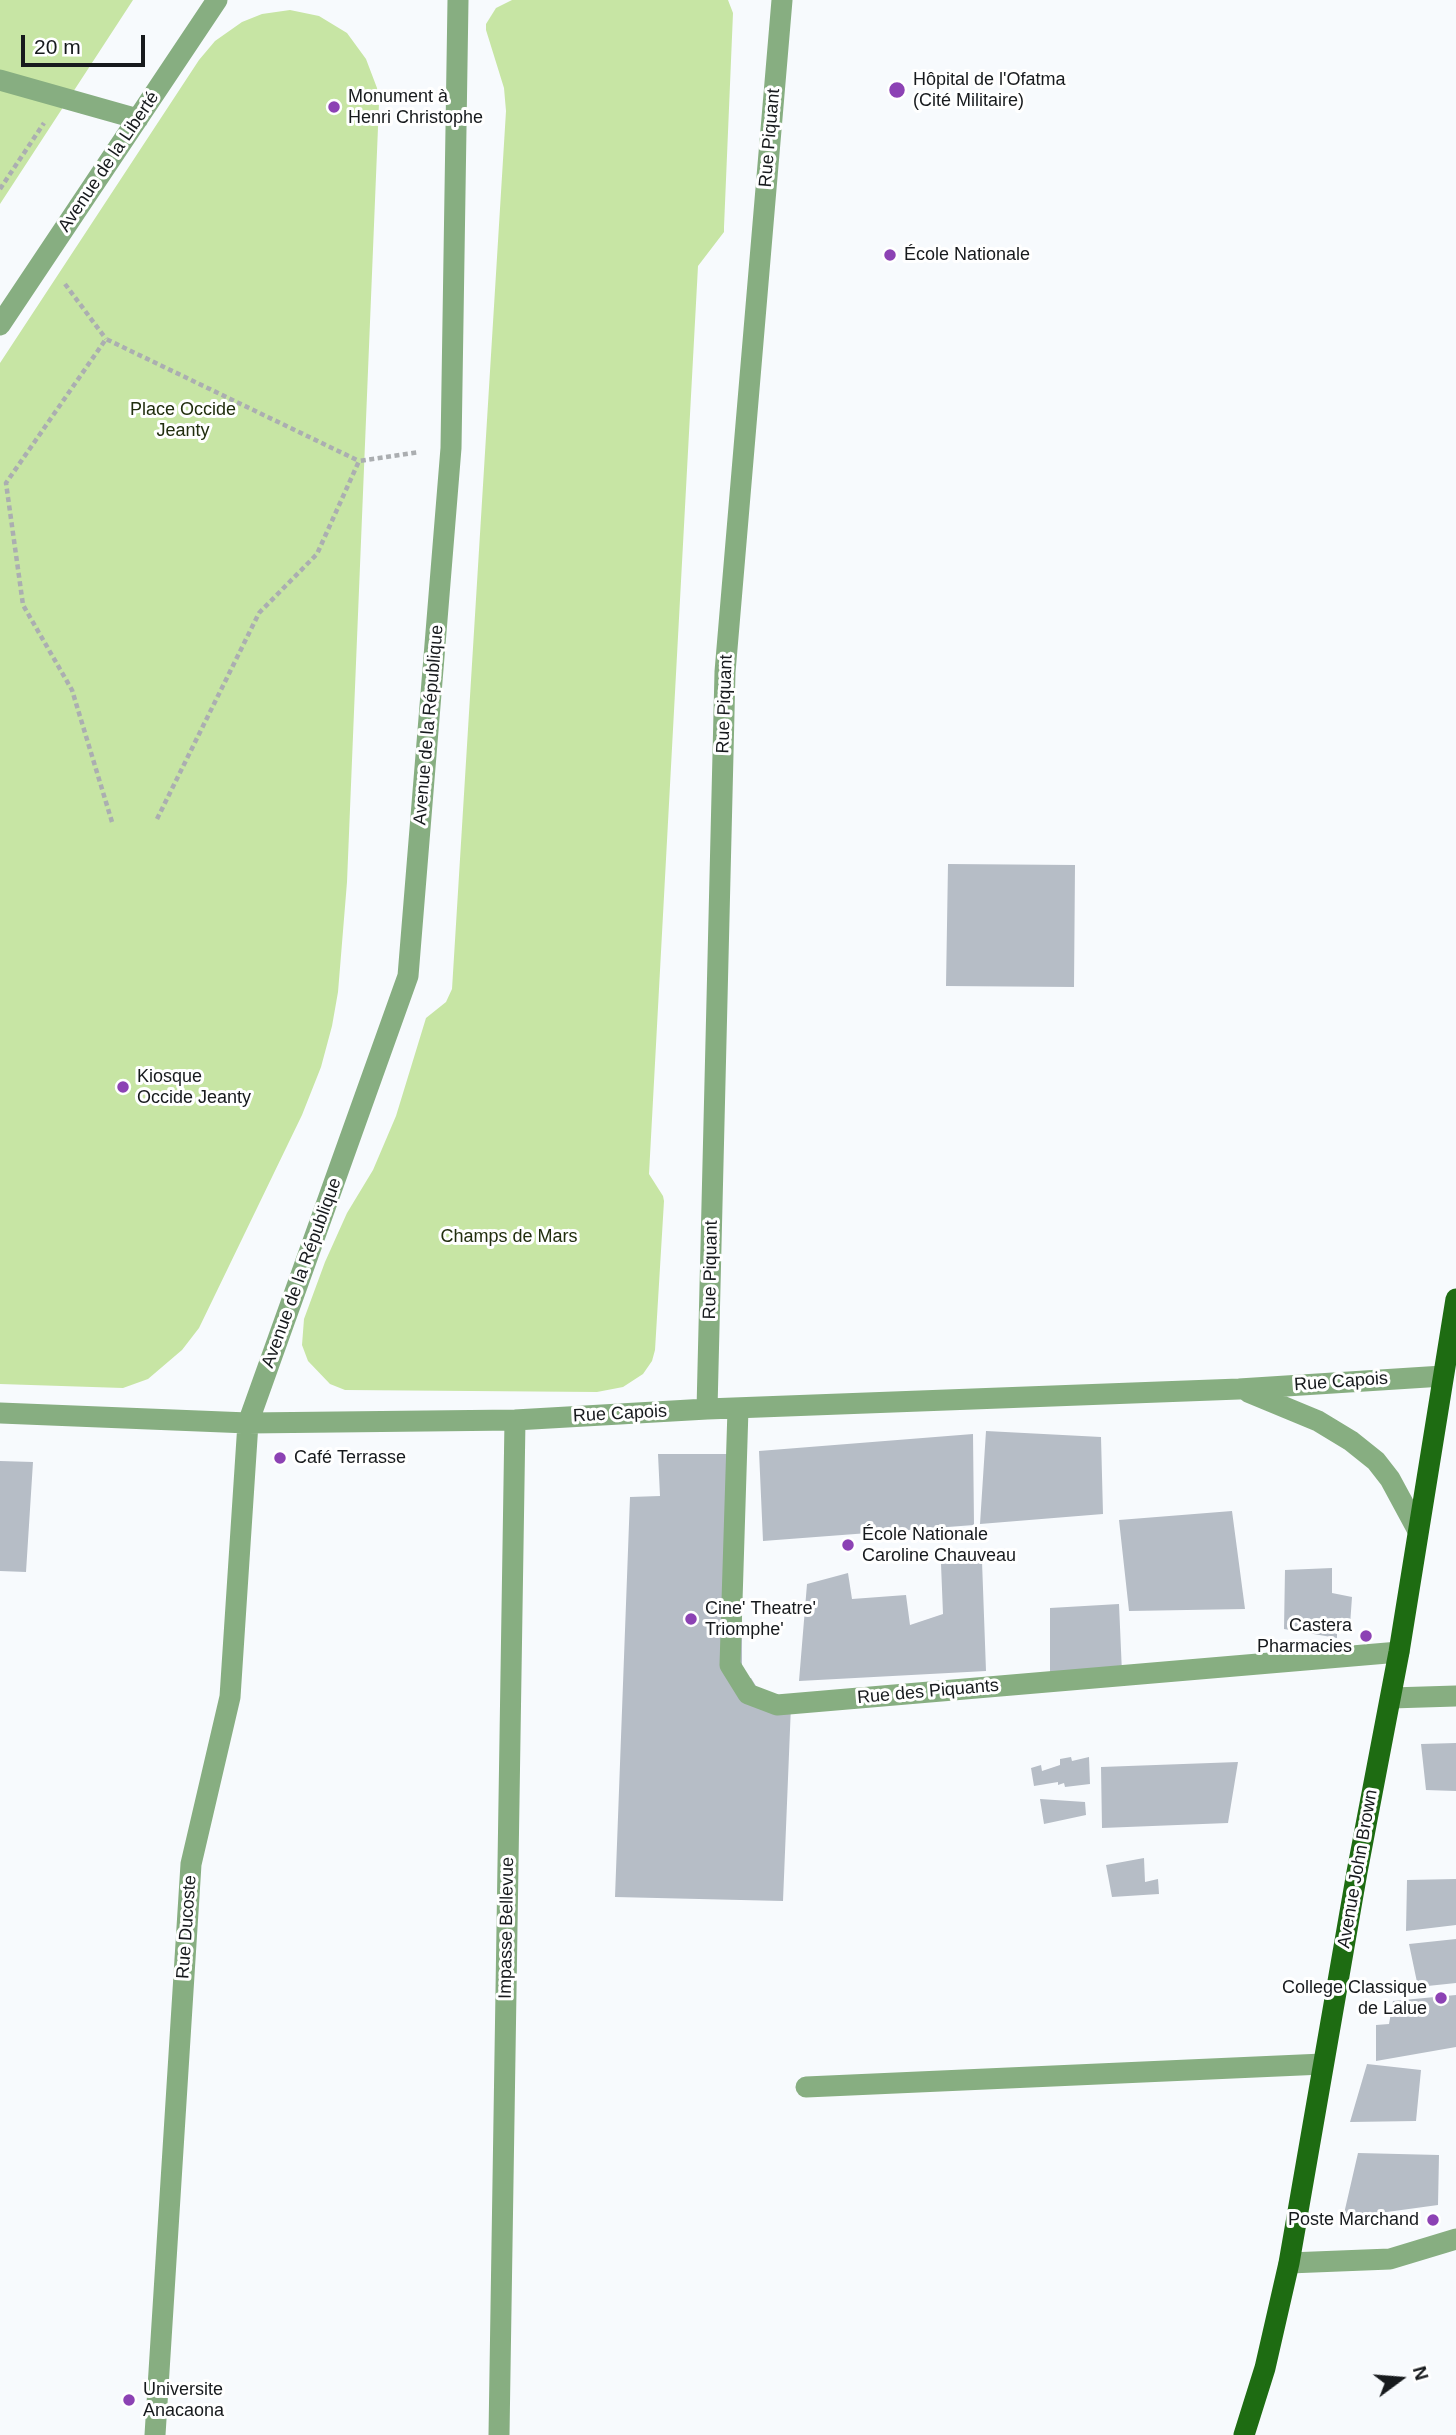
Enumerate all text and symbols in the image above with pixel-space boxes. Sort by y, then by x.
scale bar [24,21,149,65]
text: 20 m [34,35,81,58]
place label: Hôpital de l'Ofatma (Cité Militaire) [913,69,1066,112]
marker: Hôpital de l'Ofatma (Cité Militaire) [887,80,907,100]
place label: Monument à Henri Christophe [348,86,483,128]
street label: Avenue de la Liberté [54,88,164,236]
street label: Rue Piquant [755,88,785,188]
marker: Monument à Henri Christophe [326,99,342,115]
place label: École Nationale [904,244,1030,266]
marker: École Nationale [882,247,898,263]
park label: Place Occide Jeanty [130,399,236,442]
street label: Avenue de la République [409,624,449,826]
street label: Rue Piquant [712,654,738,754]
place label: Kiosque Occide Jeanty [137,1066,251,1108]
marker: Kiosque Occide Jeanty [115,1079,131,1095]
street label: Avenue de la République [258,1175,346,1371]
street label: Rue Piquant [699,1220,723,1320]
park label: Champs de Mars [440,1226,578,1248]
street label: Rue Capois [1293,1368,1389,1396]
street label: Rue Capois [572,1401,668,1427]
place label: Café Terrasse [294,1447,406,1469]
marker: Café Terrasse [272,1450,288,1466]
place label: École Nationale Caroline Chauveau [862,1524,1016,1566]
marker: École Nationale Caroline Chauveau [840,1537,856,1553]
place label: Cine' Theatre' Triomphe' [705,1598,816,1640]
marker: Cine' Theatre' Triomphe' [683,1611,699,1627]
place label: Castera Pharmacies [1257,1615,1352,1658]
marker: Castera Pharmacies [1358,1628,1374,1644]
street label: Rue des Piquants [856,1675,1000,1709]
street label: Avenue John Brown [1333,1788,1383,1950]
street label: Impasse Bellevue [495,1857,519,1999]
street label: Rue Ducoste [173,1874,201,1980]
place label: College Classique de Lalue [1282,1977,1427,2020]
marker: College Classique de Lalue [1433,1990,1449,2006]
place label: Poste Marchand [1288,2209,1419,2231]
marker: Poste Marchand [1425,2212,1441,2228]
north arrow [1365,2344,1435,2414]
text: N [1409,2364,1433,2383]
place label: Universite Anacaona [143,2379,224,2422]
marker: Universite Anacaona [121,2392,137,2408]

